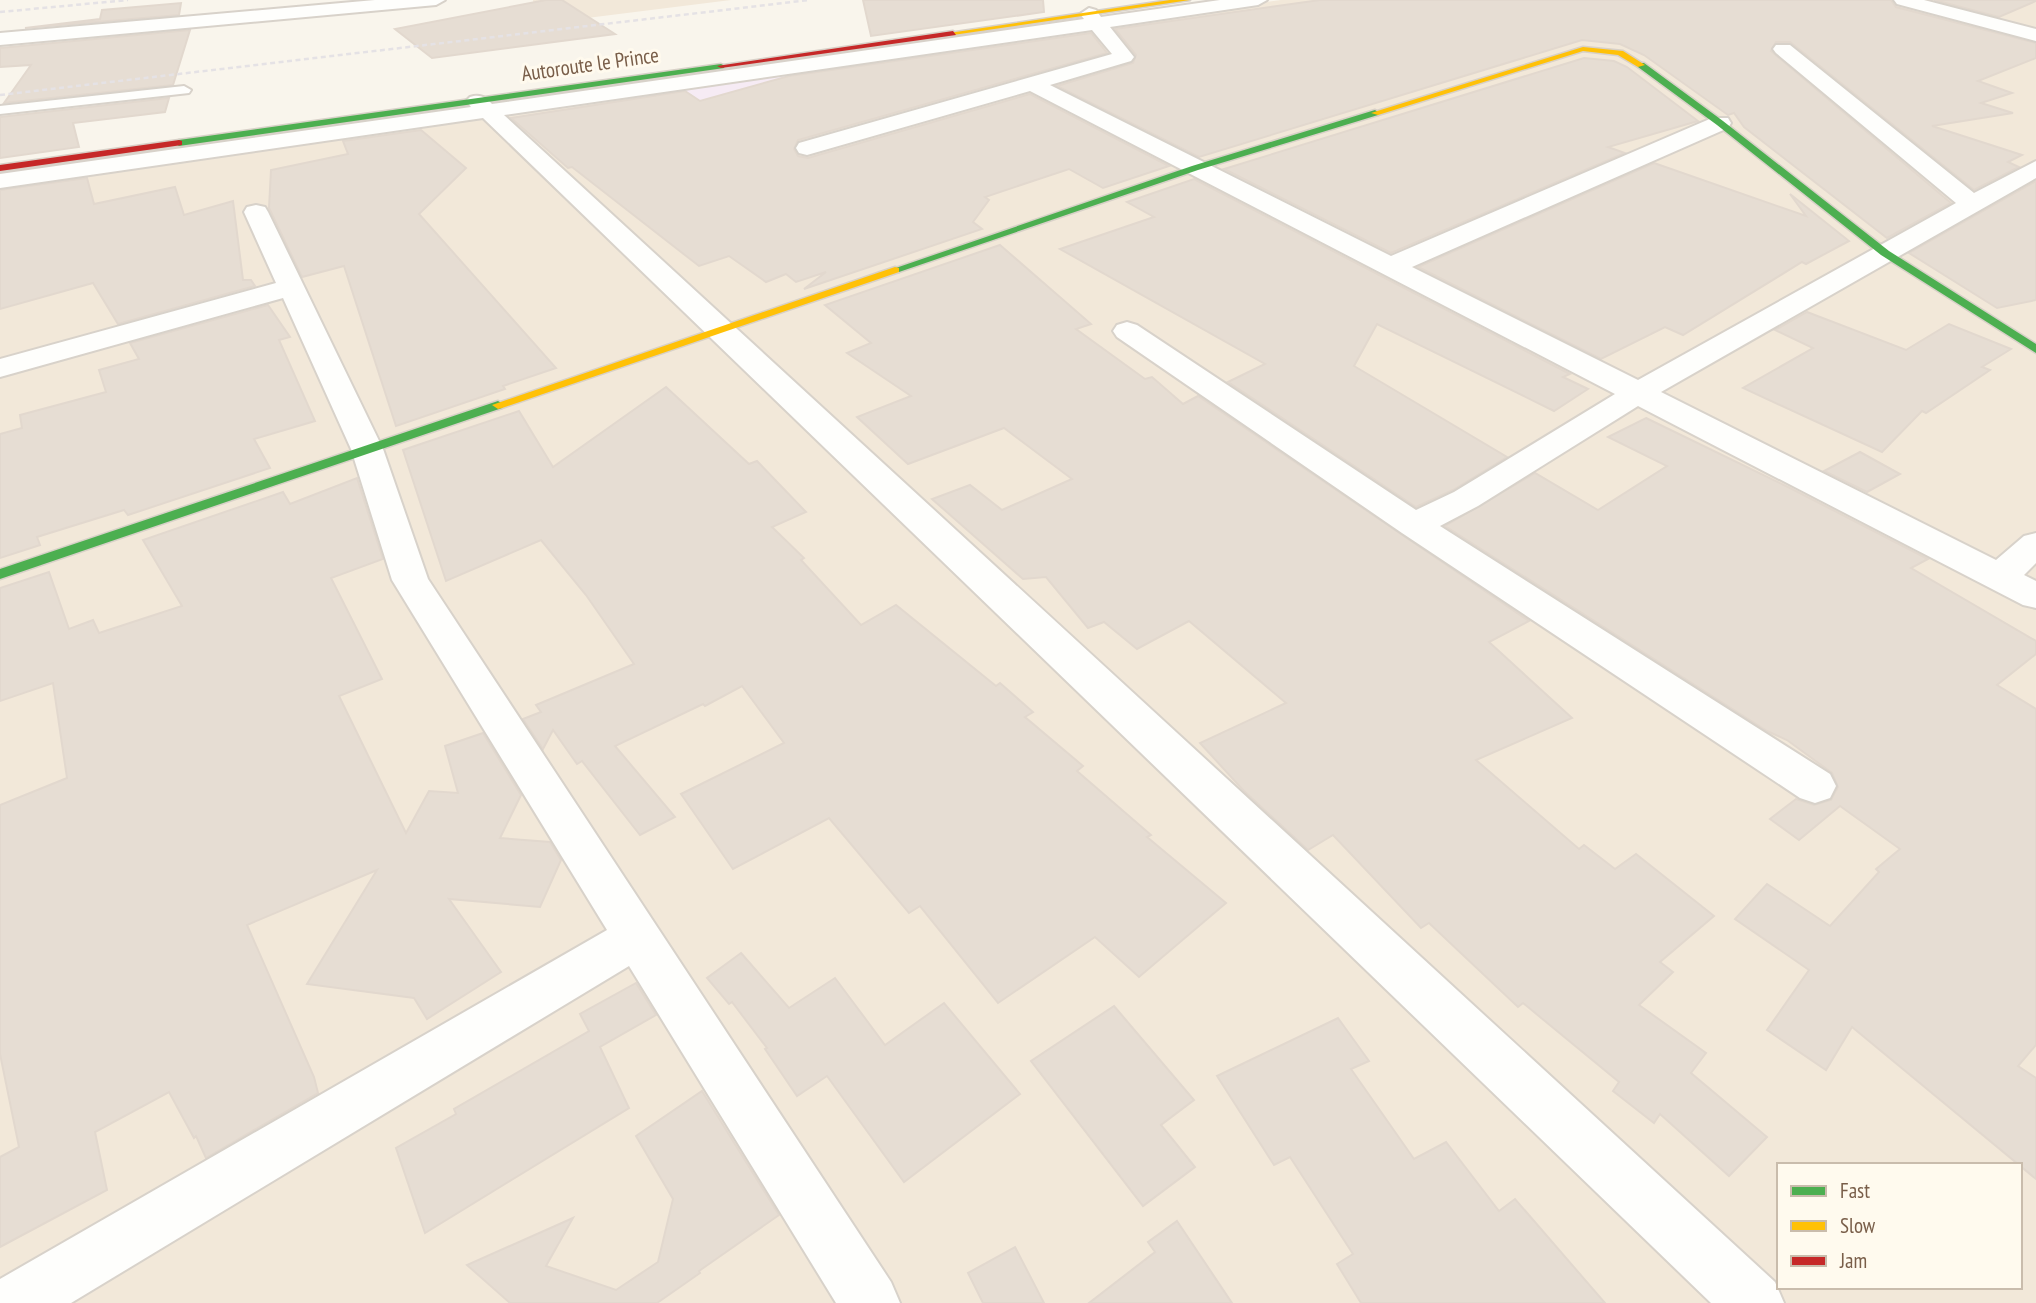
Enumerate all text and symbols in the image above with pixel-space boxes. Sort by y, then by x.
street label: Autoroute le Prince [519,41,661,87]
legend [1777,1163,2022,1289]
text: Fast [1840,1177,1870,1204]
text: Slow [1840,1212,1876,1239]
text: Jam [1839,1247,1867,1274]

